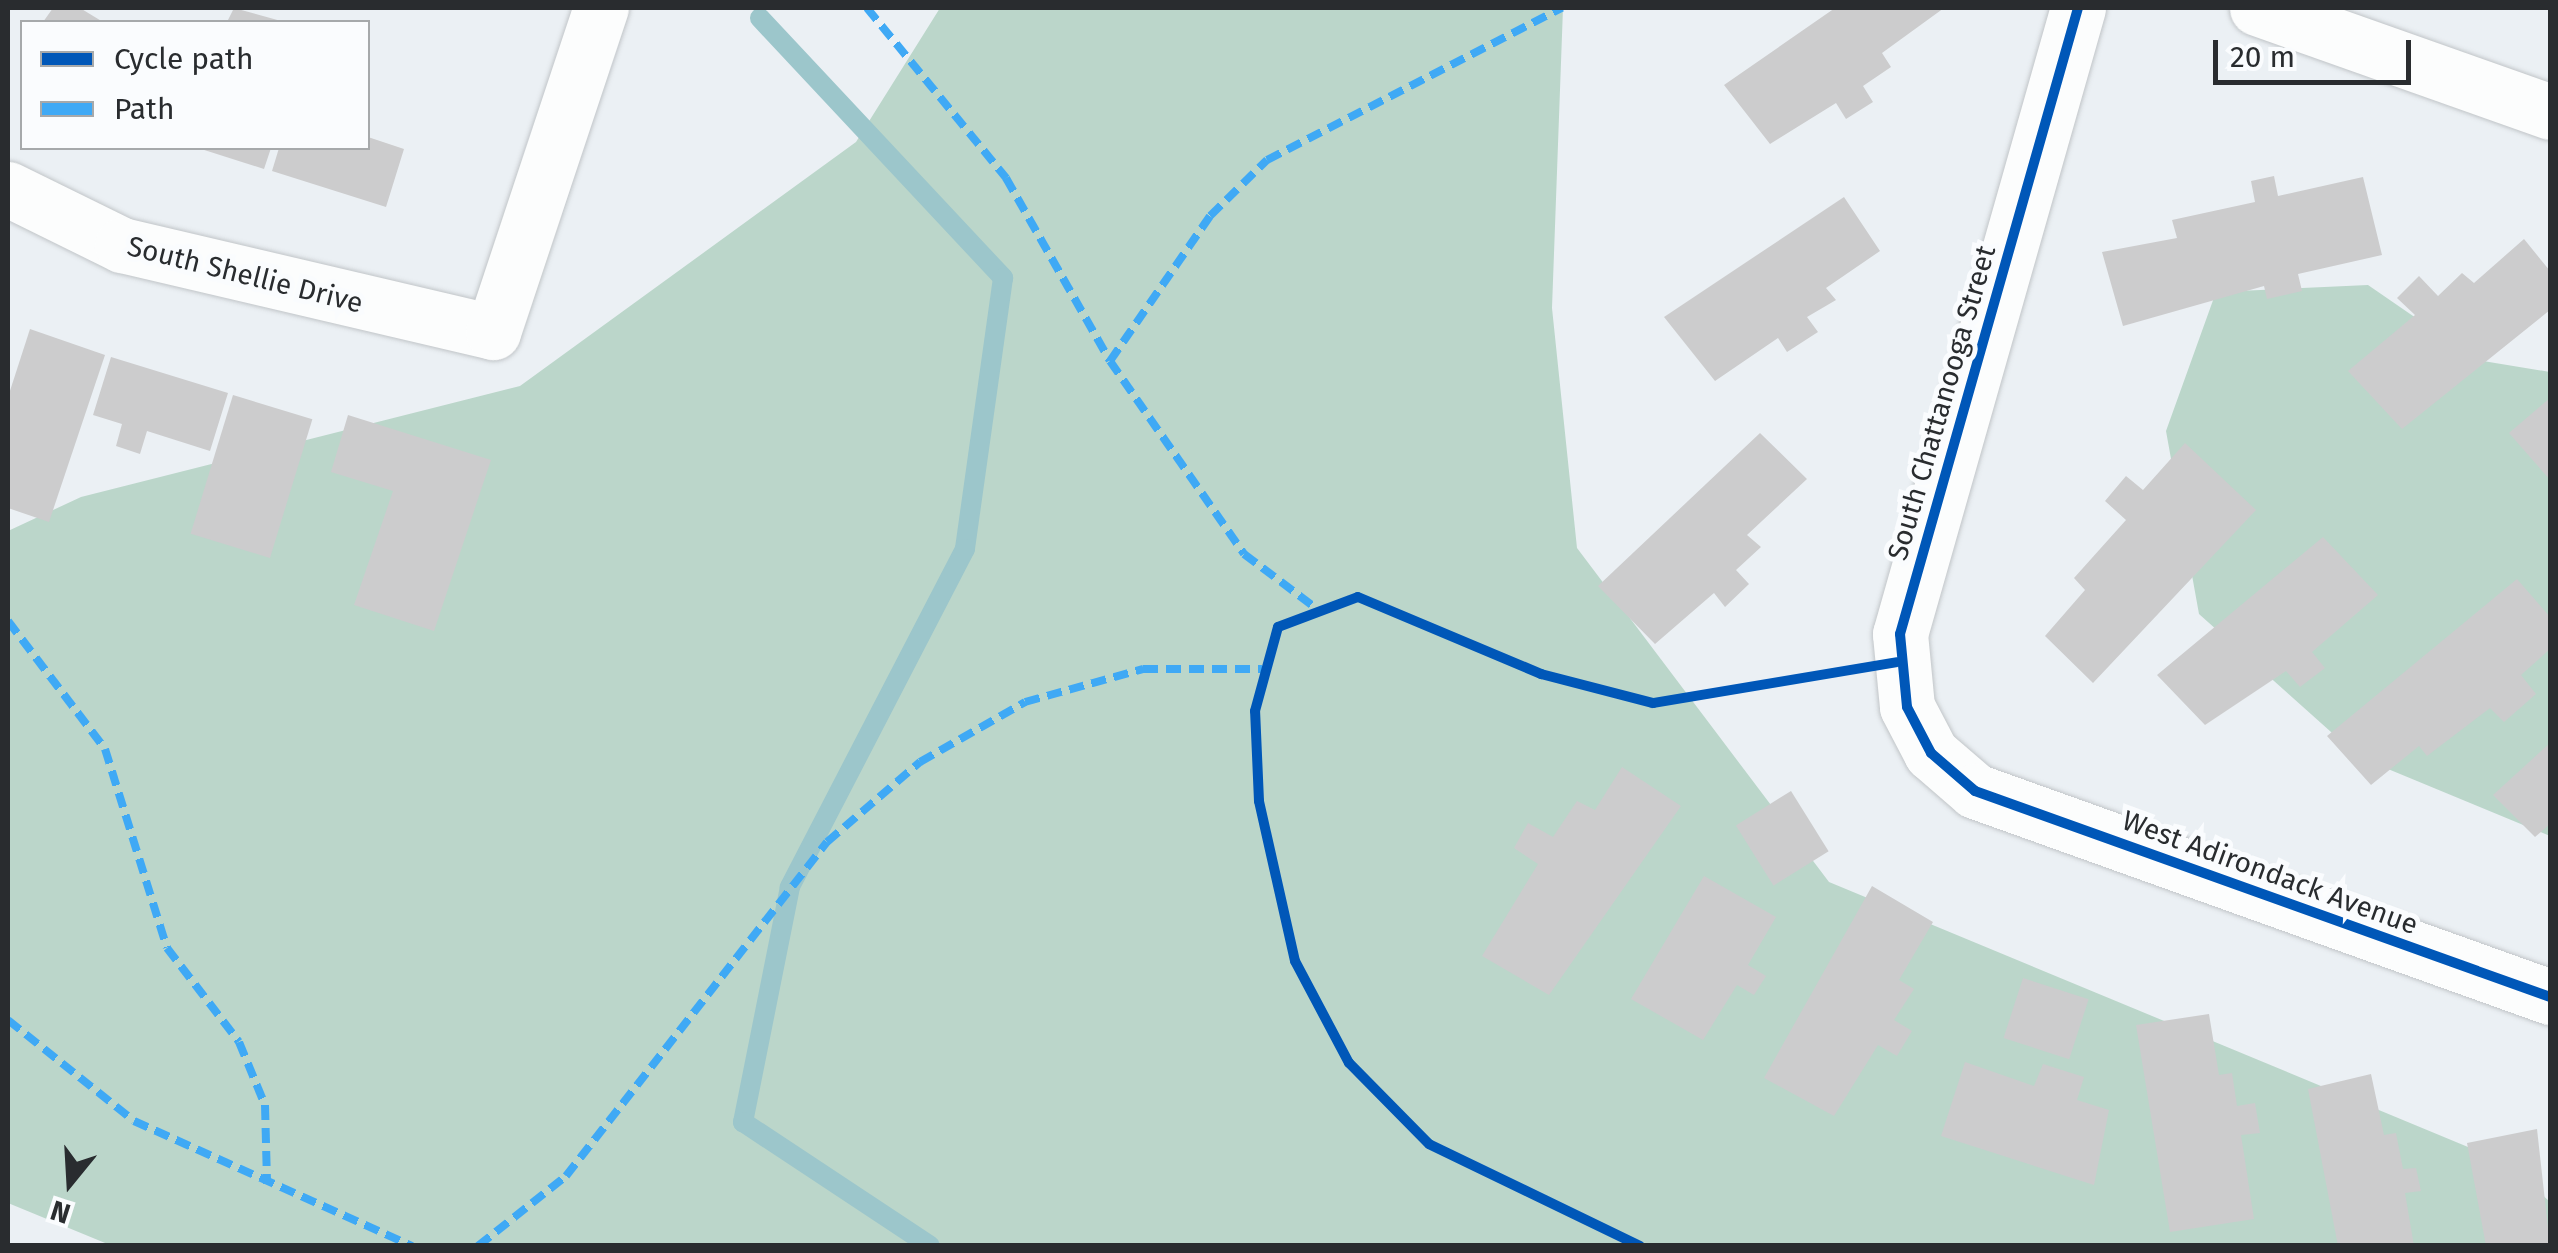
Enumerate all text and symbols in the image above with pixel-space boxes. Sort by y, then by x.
legend [20,20,370,150]
scale bar [2218,20,2416,82]
text: 20 m [2230,39,2295,75]
text: Cycle path [114,41,253,77]
text: Path [114,91,175,127]
street label: South Shellie Drive [124,229,366,321]
street label: South Chattanooga Street [1881,242,2003,564]
street label: West Adirondack Avenue [2118,804,2422,942]
north arrow [20,1133,120,1233]
text: N [47,1193,75,1231]

